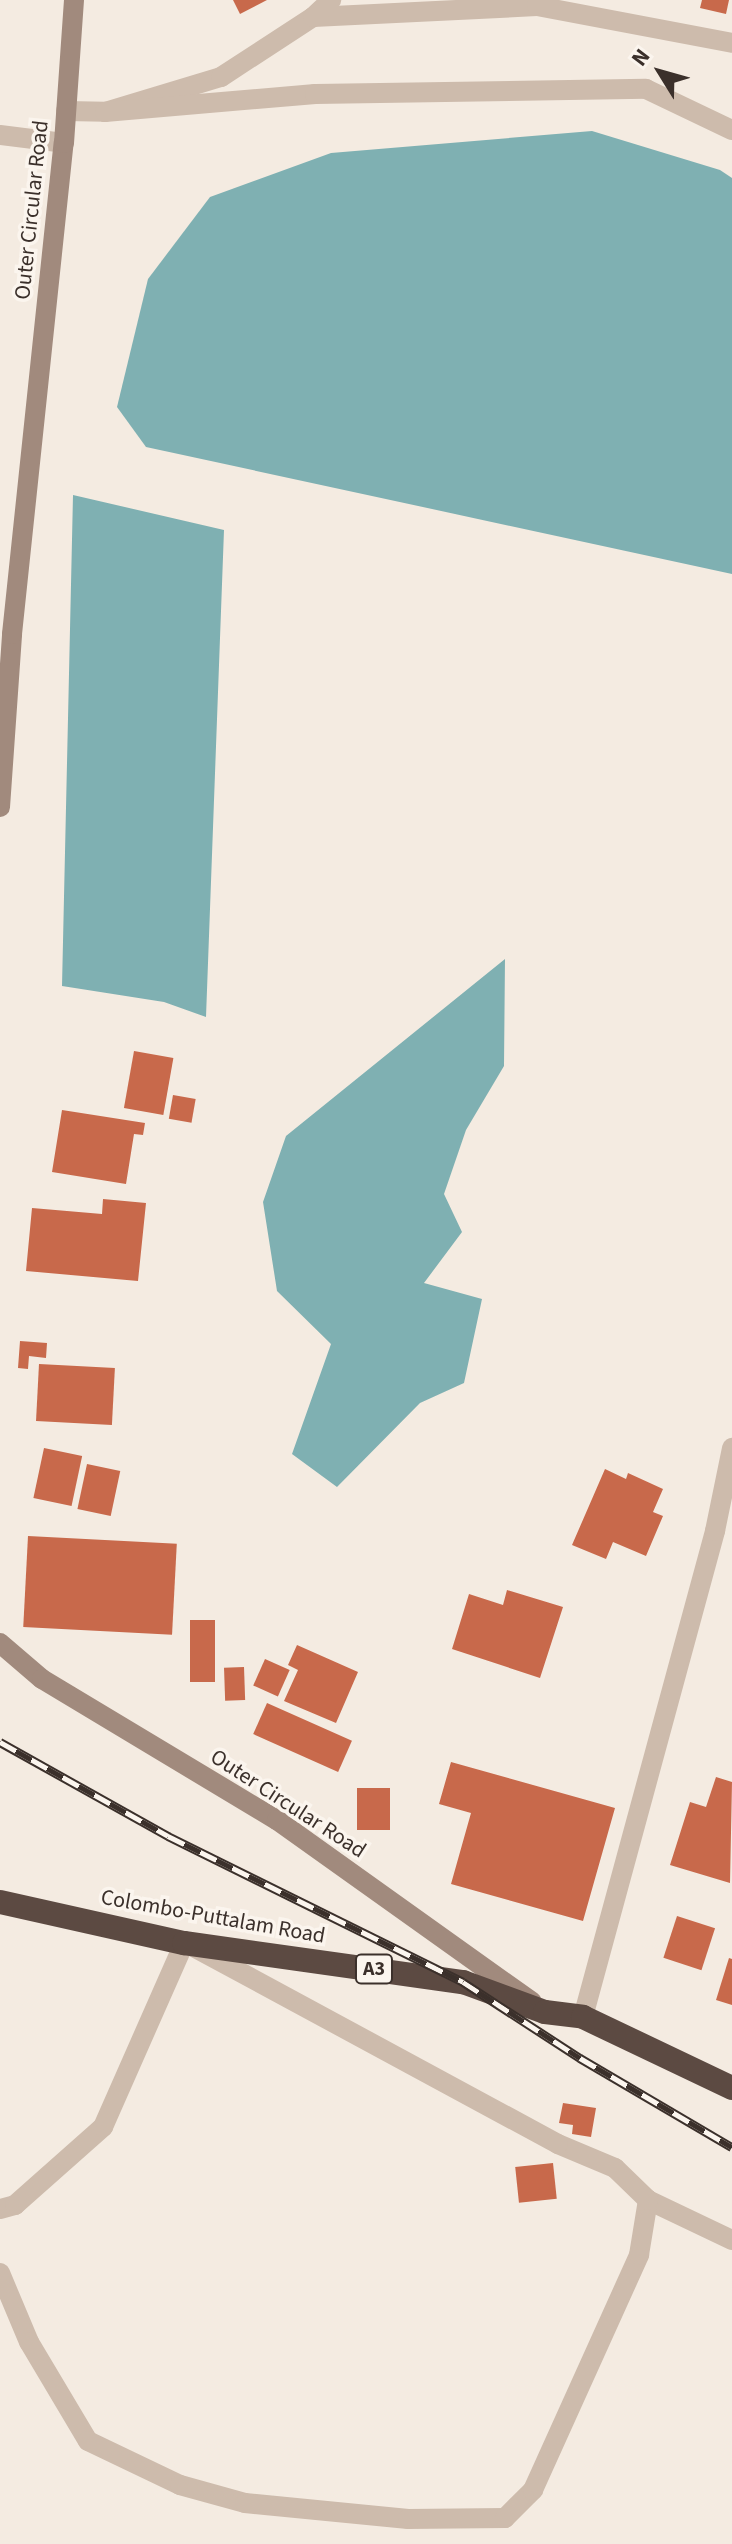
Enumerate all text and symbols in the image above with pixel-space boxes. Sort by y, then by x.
north arrow [620,32,700,112]
text: N [624,42,658,73]
street label: Outer Circular Road [9,119,55,301]
street label: Outer Circular Road [205,1744,371,1864]
street label: Colombo-Puttalam Road [99,1884,327,1950]
road number: A3 [354,1953,394,1985]

